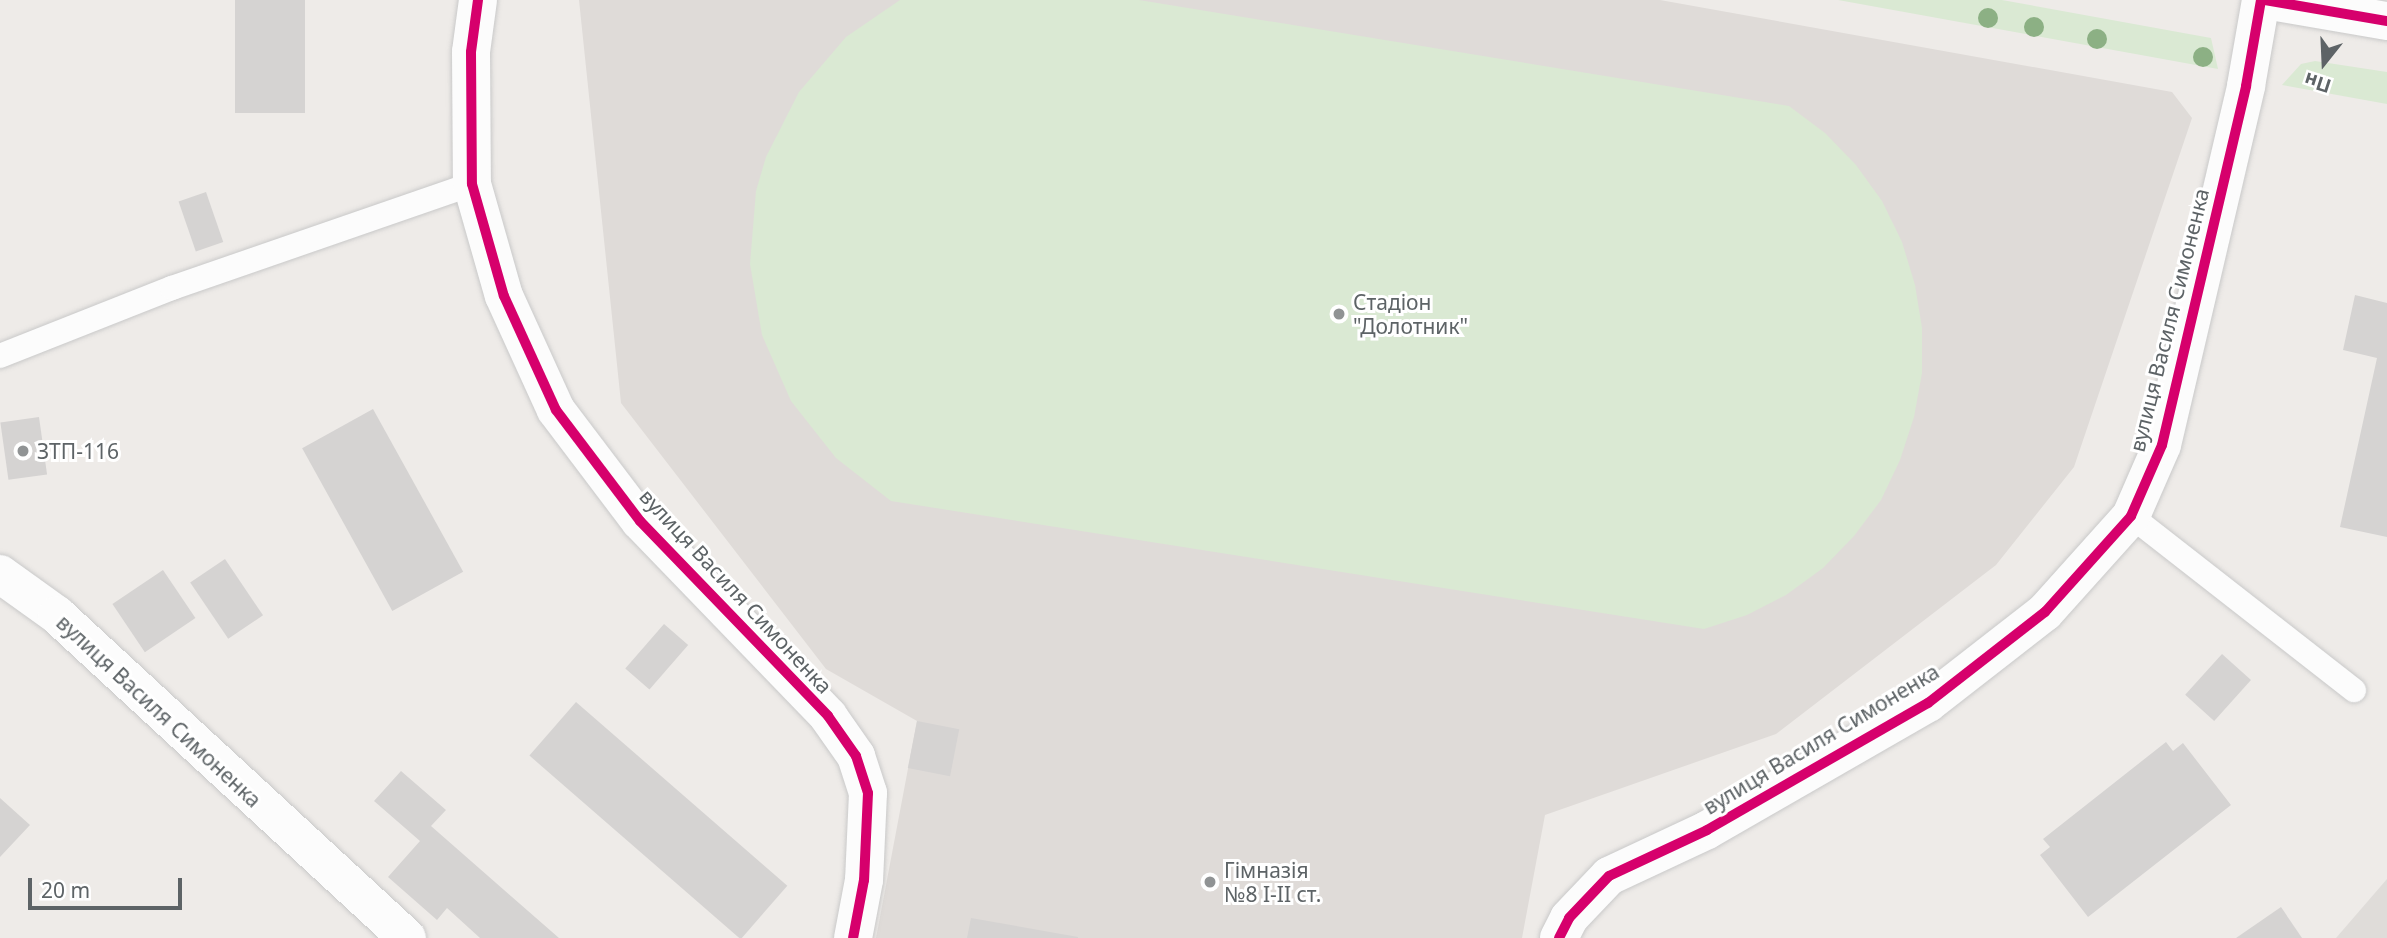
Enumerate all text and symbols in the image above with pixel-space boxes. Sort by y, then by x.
north arrow [2289,28,2359,98]
text: Пн [2301,66,2334,100]
street label: вулиця Василя Симоненка [2124,186,2214,454]
place label: Стадіон "Долотник" [1353,289,1468,339]
marker: Стадіон "Долотник" [1331,306,1347,322]
place label: ЗТП-116 [37,438,119,464]
marker: ЗТП-116 [15,443,31,459]
street label: вулиця Василя Симоненка [635,483,837,699]
street label: вулиця Василя Симоненка [51,610,267,812]
street label: вулиця Василя Симоненка [1699,659,1943,819]
place label: Гімназія №8 I-II ст. [1224,857,1321,907]
scale bar [32,864,186,908]
marker: Гімназія №8 I-II ст. [1202,874,1218,890]
text: 20 m [41,876,90,904]

